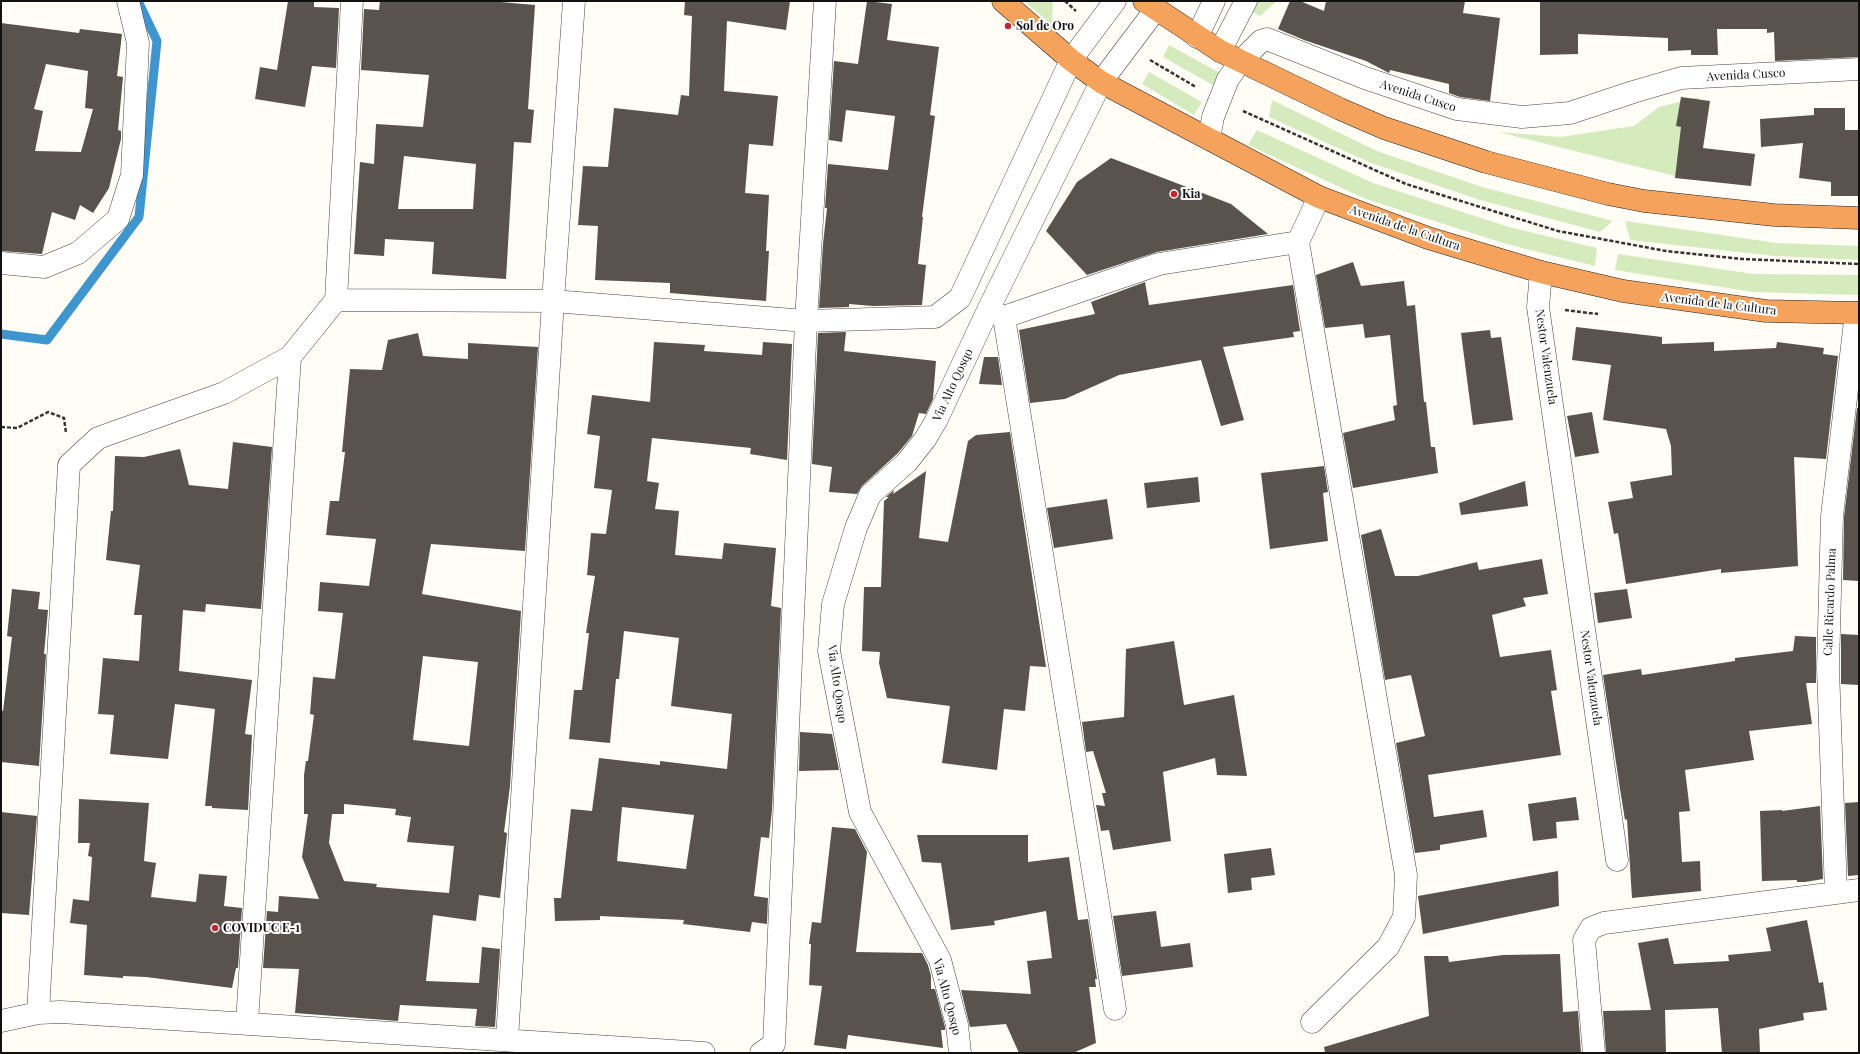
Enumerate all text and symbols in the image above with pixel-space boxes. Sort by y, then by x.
place label: Sol de Oro [1016,19,1074,33]
marker: Sol de Oro [1003,21,1013,31]
street label: Avenida Cusco [1706,66,1786,84]
street label: Avenida Cusco [1378,77,1458,115]
place label: Kia [1182,187,1201,201]
marker: Kia [1169,189,1179,199]
street label: Avenida de la Cultura [1348,202,1462,254]
street label: Avenida de la Cultura [1661,290,1777,318]
street label: Nestor Valenzuela [1532,308,1560,406]
street label: Via Alto Qosqo [930,346,976,424]
street label: Calle Ricardo Palma [1821,548,1839,656]
street label: Nestor Valenzuela [1577,629,1605,727]
street label: Via Alto Qosqo [824,644,850,724]
place label: COVIDUC E-1 [223,921,300,935]
marker: COVIDUC E-1 [210,923,220,933]
street label: Via Alto Qosqo [930,957,964,1037]

